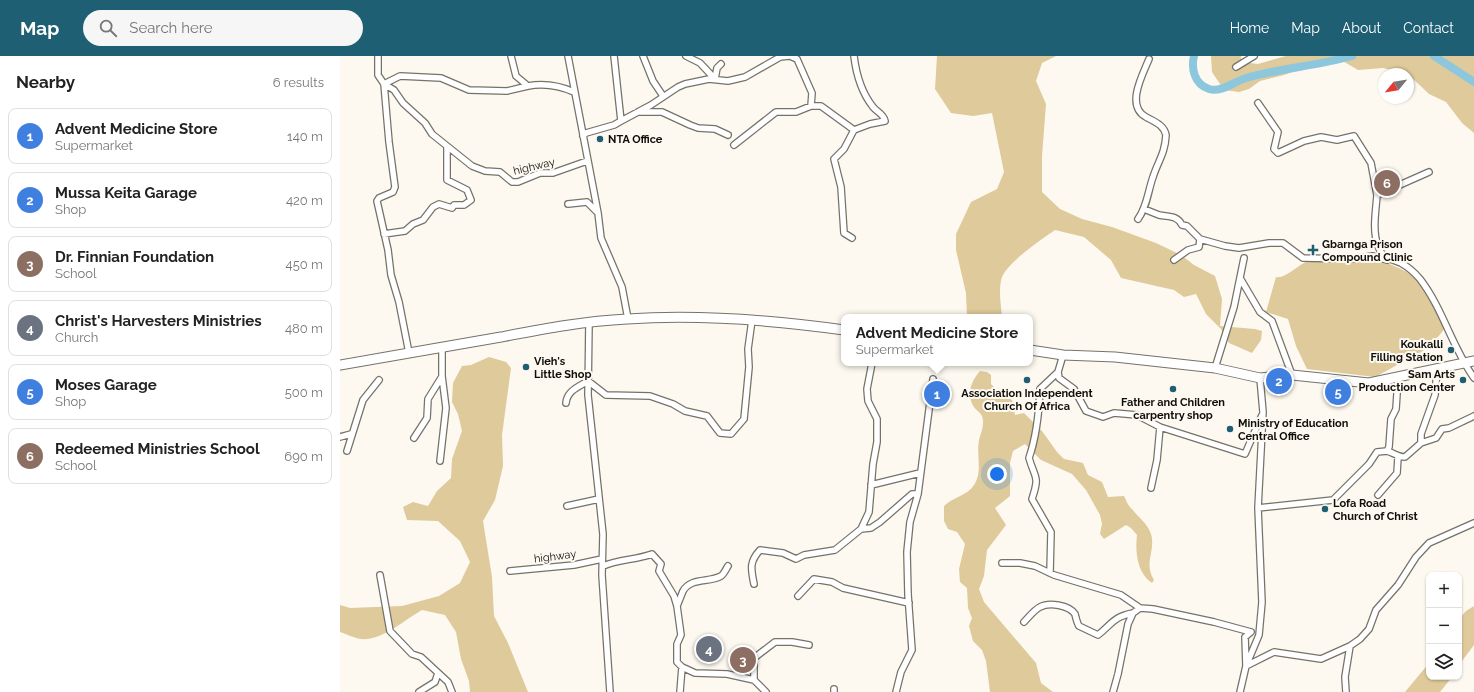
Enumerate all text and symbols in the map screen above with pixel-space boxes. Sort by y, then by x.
search box [83,10,363,46]
text: Map [20,17,59,39]
icon: search [97,17,119,39]
text: Search here [129,19,213,37]
text: Home [1230,20,1269,36]
text: Map [1291,20,1320,36]
text: About [1342,20,1381,36]
text: Contact [1403,20,1454,36]
north arrow [1378,68,1414,104]
text: Nearby [16,72,75,92]
text: 6 results [273,75,324,90]
text: Advent Medicine Store [55,120,218,138]
text: 1 [27,129,33,144]
text: 140 m [287,129,323,144]
place label: NTA Office [608,133,663,146]
marker: NTA Office [595,134,605,144]
text: Supermarket [55,138,133,153]
street label: highway [512,155,556,178]
pin: 6 [1374,168,1400,198]
text: Mussa Keita Garage [55,184,197,202]
text: 2 [26,193,34,208]
text: 420 m [286,193,323,208]
text: Shop [55,202,86,217]
place label: Gbarnga Prison Compound Clinic [1322,238,1413,264]
marker: Gbarnga Prison Compound Clinic [1307,244,1319,256]
text: Dr. Finnian Foundation [55,248,214,266]
text: 3 [26,257,34,272]
text: 450 m [286,257,323,272]
text: School [55,266,97,281]
text: Christ's Harvesters Ministries [55,312,262,330]
popup [841,314,1033,366]
text: 4 [26,321,34,336]
text: 480 m [285,321,323,336]
text: Advent Medicine Store [856,324,1018,342]
text: Church [55,330,98,345]
place label: Koukalli Filling Station [1370,338,1443,364]
text: Supermarket [856,342,934,357]
marker: Koukalli Filling Station [1446,345,1456,355]
place label: Vieh's Little Shop [534,355,591,381]
marker: Vieh's Little Shop [521,362,531,372]
pin: 2 [1266,366,1292,396]
place label: Sam Arts Production Center [1358,368,1456,394]
marker: Association Independent Church Of Africa [1022,375,1032,385]
marker: Sam Arts Production Center [1458,375,1468,385]
text: Moses Garage [55,376,157,394]
pin: 5 [1325,377,1351,407]
pin: 1 [924,379,950,409]
marker: Father and Children carpentry shop [1168,384,1178,394]
text: 5 [26,385,34,400]
text: 500 m [285,385,323,400]
place label: Association Independent Church Of Africa [961,387,1093,413]
text: Shop [55,394,86,409]
place label: Father and Children carpentry shop [1121,396,1225,422]
place label: Ministry of Education Central Office [1238,417,1349,443]
marker: Ministry of Education Central Office [1225,424,1235,434]
text: Redeemed Ministries School [55,440,260,458]
text: 6 [26,449,34,464]
text: 690 m [284,449,323,464]
text: School [55,458,97,473]
your location [987,464,1007,484]
place label: Lofa Road Church of Christ [1333,497,1418,523]
marker: Lofa Road Church of Christ [1320,504,1330,514]
street label: highway [533,547,577,566]
map controls [1426,572,1462,680]
button: + [1426,572,1462,608]
button: − [1426,608,1462,644]
pin: 4 [696,634,722,664]
button: layers [1426,644,1462,680]
pin: 3 [730,645,756,675]

